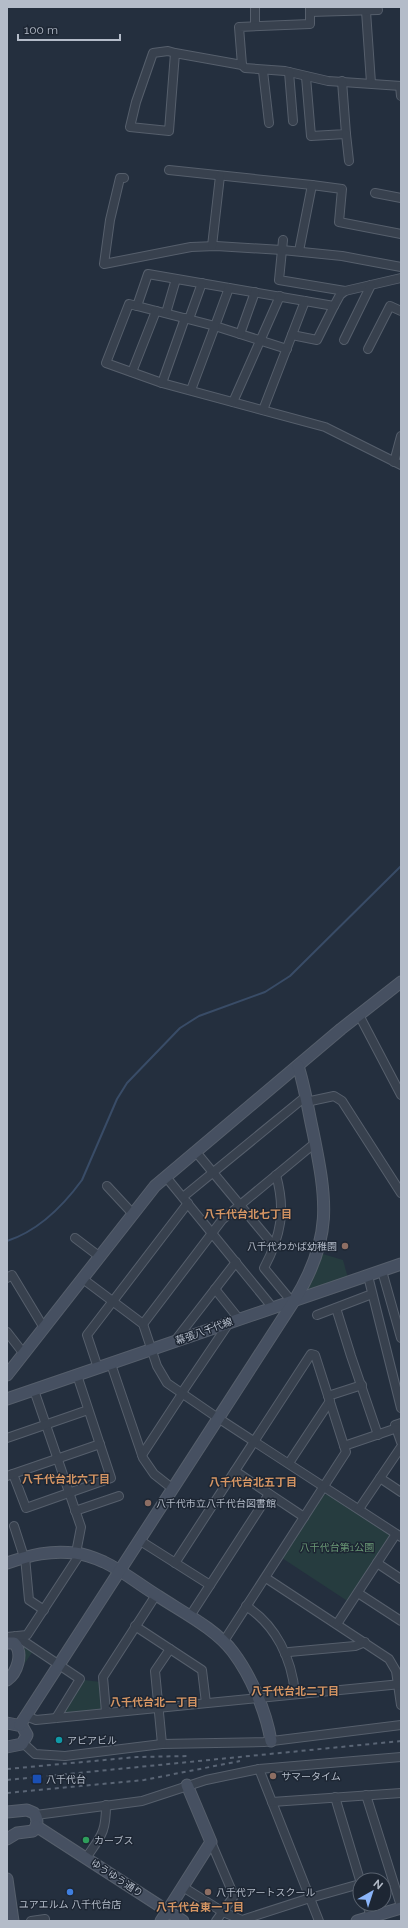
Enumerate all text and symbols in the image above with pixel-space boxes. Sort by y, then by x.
scale bar [18,16,120,42]
text: 100 m [24,23,58,37]
district label: 八千代台北七丁目 [204,1208,292,1221]
place label: 八千代わかば幼稚園 [247,1241,337,1252]
marker: 八千代わかば幼稚園 [340,1241,350,1251]
street label: 幕張八千代線 [174,1316,234,1346]
district label: 八千代台北六丁目 [22,1473,110,1486]
district label: 八千代台北五丁目 [209,1476,297,1489]
marker: 八千代市立八千代台図書館 [143,1498,153,1508]
place label: 八千代市立八千代台図書館 [156,1498,276,1509]
park label: 八千代台第1公園 [300,1542,374,1553]
district label: 八千代台北二丁目 [251,1685,339,1698]
district label: 八千代台北一丁目 [110,1696,198,1709]
marker: アピアビル [54,1735,64,1745]
place label: アピアビル [67,1735,117,1746]
marker: サマータイム [268,1771,278,1781]
place label: サマータイム [281,1771,341,1782]
marker: 八千代台 [31,1773,43,1785]
place label: 八千代台 [46,1774,86,1785]
marker: カーブス [81,1835,91,1845]
place label: カーブス [94,1835,133,1846]
street label: ゆうゆう通り [89,1857,145,1899]
north arrow [352,1872,392,1912]
text: N [371,1877,385,1892]
marker: ユアエルム 八千代台店 [65,1887,75,1897]
marker: 八千代アートスクール [203,1887,213,1897]
place label: 八千代アートスクール [216,1887,315,1898]
place label: ユアエルム 八千代台店 [19,1899,121,1910]
district label: 八千代台東一丁目 [156,1901,244,1914]

